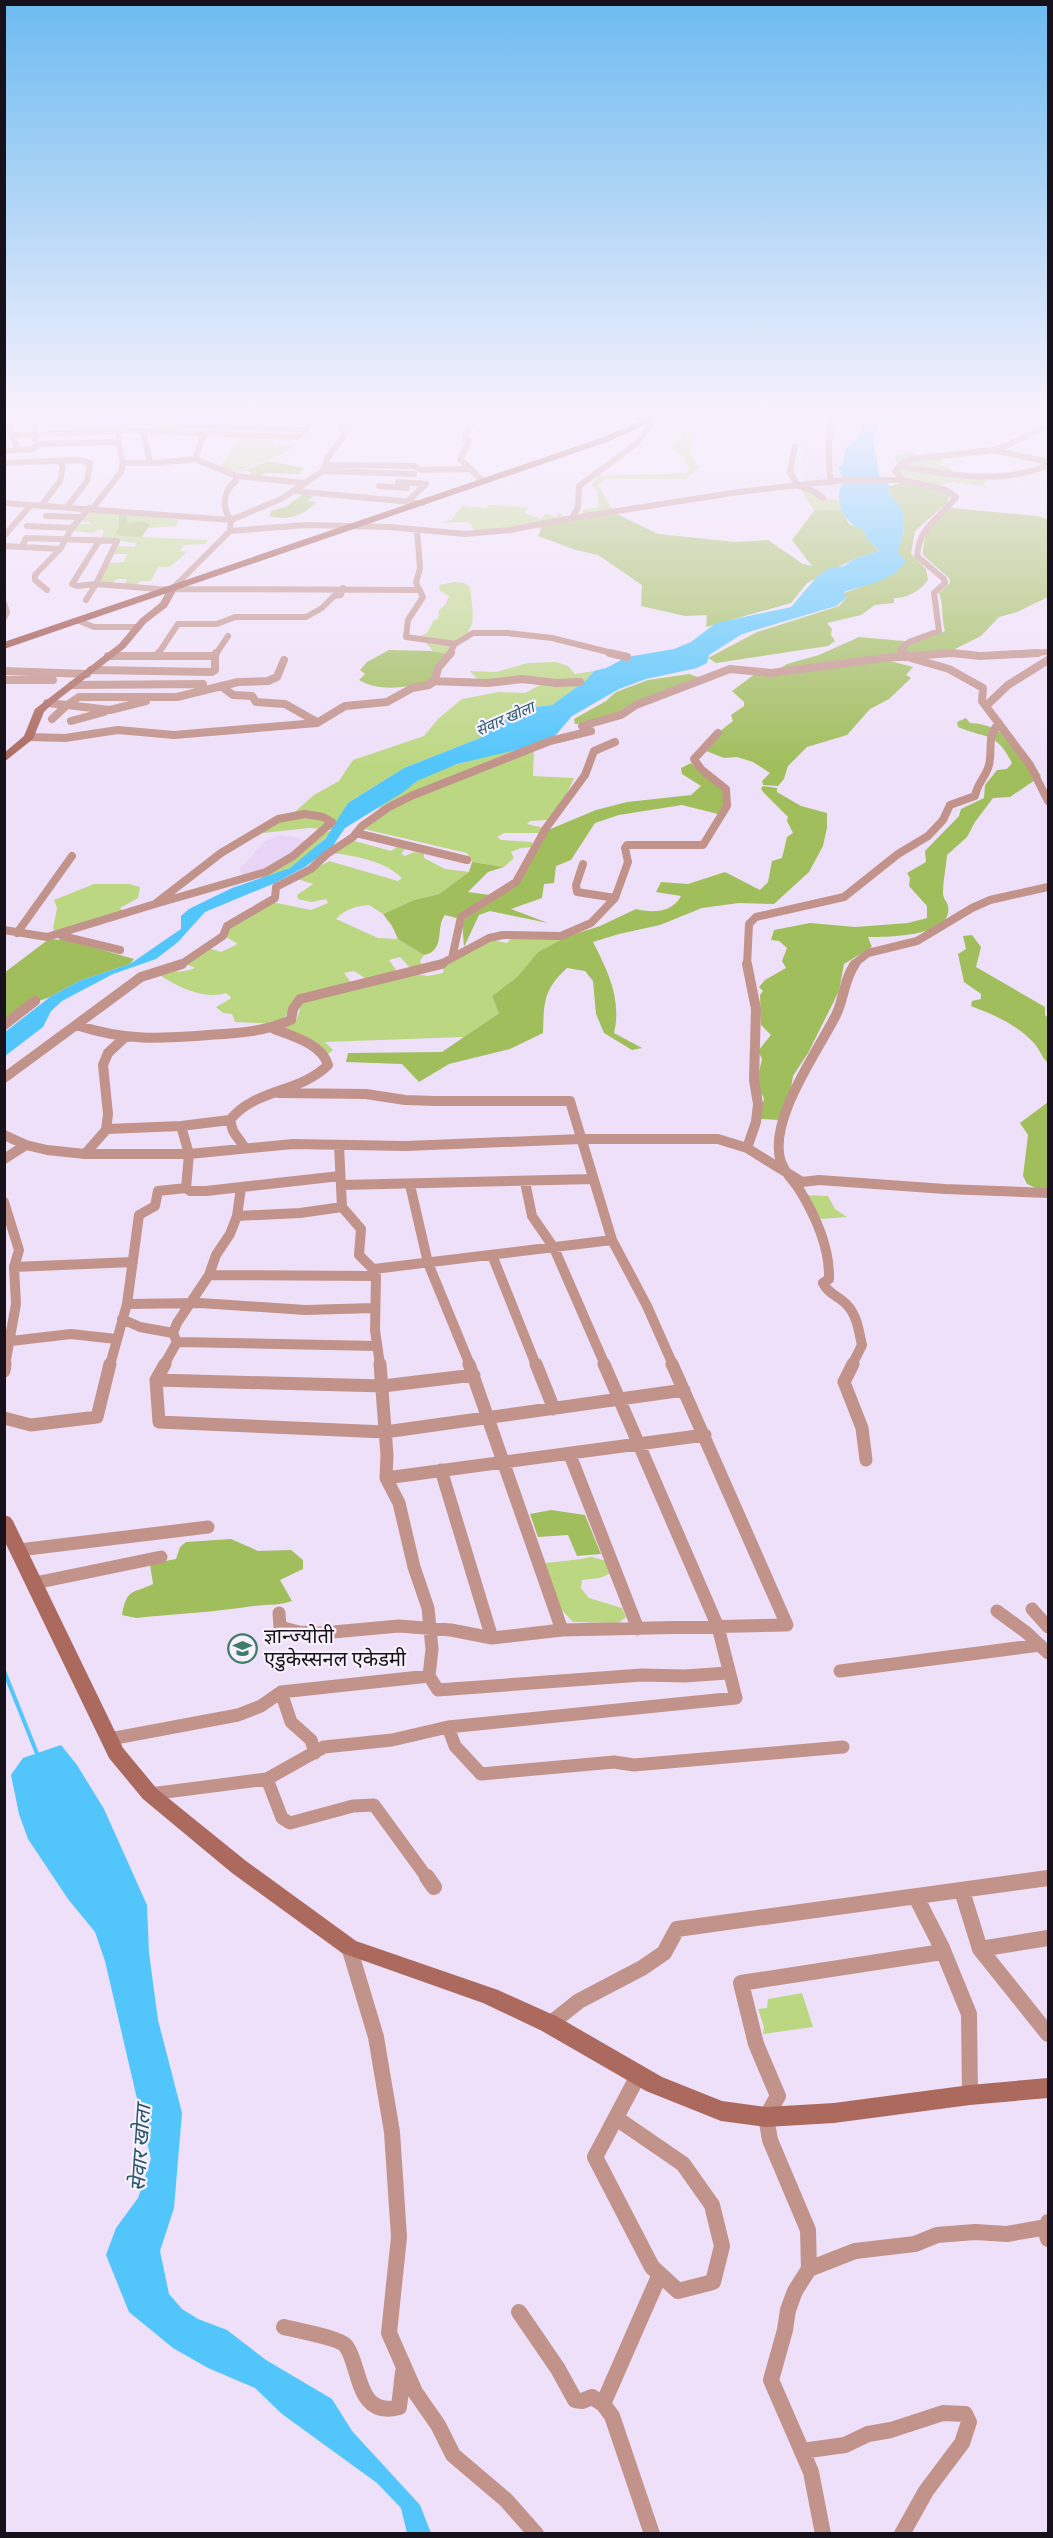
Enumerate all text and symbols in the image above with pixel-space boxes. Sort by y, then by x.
water label: सेवार खोला [473,697,540,740]
place label: ज्ञान्ज्योती एडुकेस्सनल एकेडमी [264,1624,407,1672]
school or university icon: ज्ञान्ज्योती एडुकेस्सनल एकेडमी [227,1632,259,1664]
water label: सेवार खोला [125,2100,156,2192]

